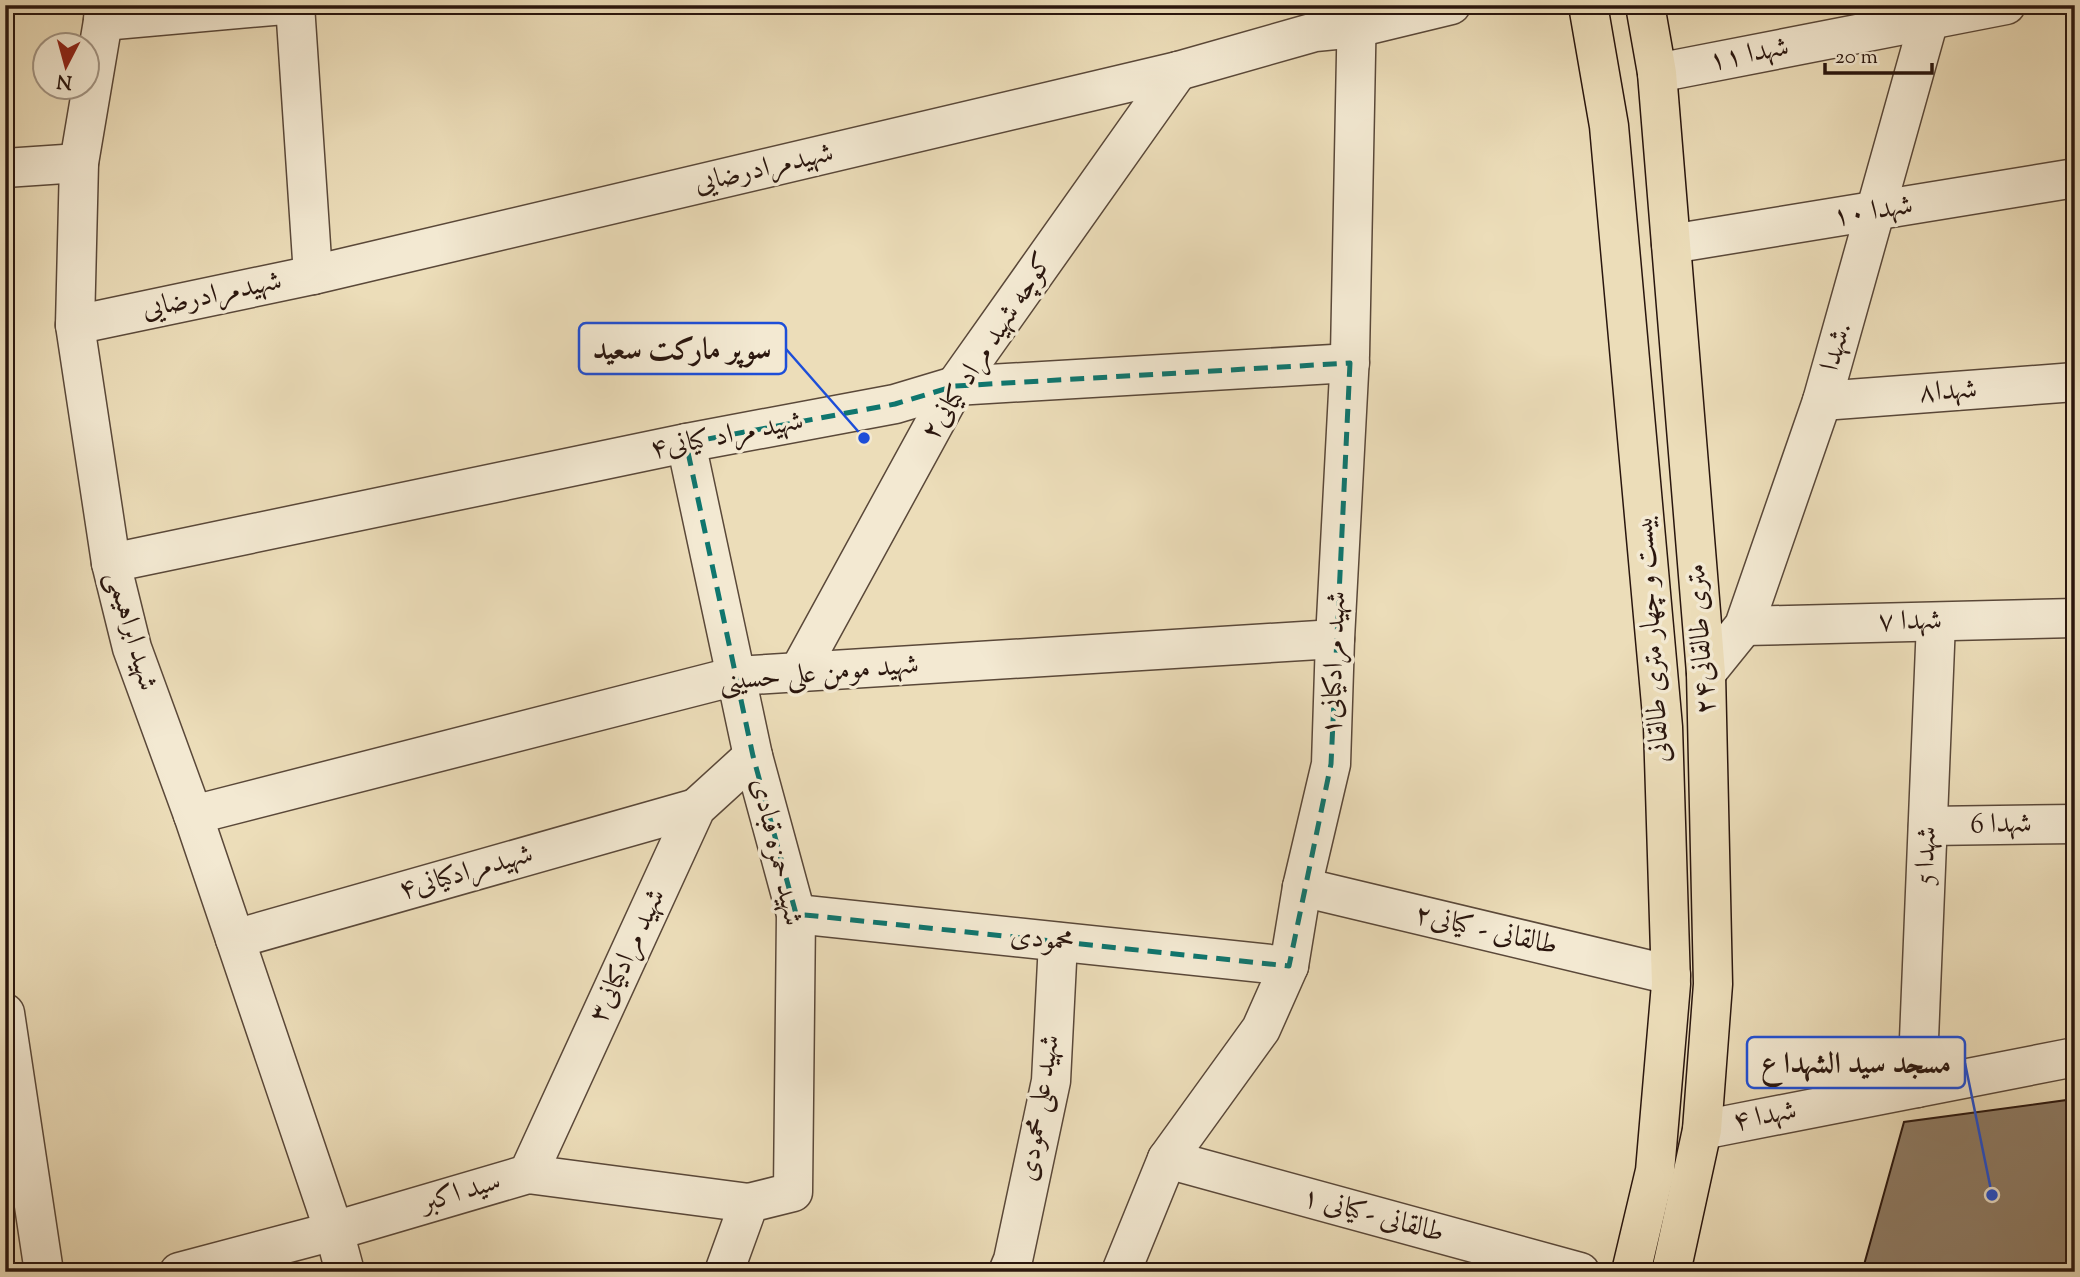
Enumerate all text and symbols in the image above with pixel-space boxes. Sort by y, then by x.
street label: شهدا ۱۱ [1706,28,1792,82]
north arrow [32,32,102,102]
scale bar [1825,32,1931,76]
text: 20 m [1835,43,1878,73]
text: N [56,66,73,95]
street label: شهیدمرادرضایی [690,134,838,204]
street label: شهدا ۱۰ [1830,186,1916,238]
street label: کوچه شهید مراد کیانی۲ [912,245,1064,449]
street label: شهیدمرادرضایی [138,262,286,330]
street label: شهدا. [1811,318,1863,376]
callout: سوپر مارکت سعید [579,323,786,374]
text: سوپر مارکت سعید [592,330,772,373]
street label: شهدا۸ [1918,370,1978,414]
street label: شهید مراد کیانی۴ [647,402,807,470]
street label: بیست و چهار متری طالقانی [1624,514,1682,764]
street label: ۲۴متری طالقانی [1677,562,1727,716]
street label: شهید ابراهیمی [95,566,167,696]
street label: شهید مرادکیانی۱ [1313,590,1357,736]
street label: شهدا ۷ [1878,601,1942,643]
street label: شهید مومن علی حسینی [718,645,920,703]
street label: شهید حمزه قبادی [740,774,812,930]
street label: شهدا 6 [1970,804,2032,846]
street label: شهدا 5 [1906,826,1948,886]
street label: شهیدمرادکیانی۴ [394,835,538,911]
street label: شهید مرادکیانی۳ [579,882,677,1030]
street label: طالقانی - کیانی۲ [1411,895,1561,967]
street label: محمودی [1008,917,1076,963]
street label: شهید علی محمودی [1009,1032,1071,1184]
callout: مسجد سید الشهدا ع [1747,1037,1965,1088]
text: مسجد سید الشهدا ع [1761,1044,1951,1087]
street label: شهدا ۴ [1730,1091,1800,1143]
street label: سید اکبر [413,1162,506,1225]
street label: طالقانی -کیانی ۱ [1298,1178,1448,1254]

